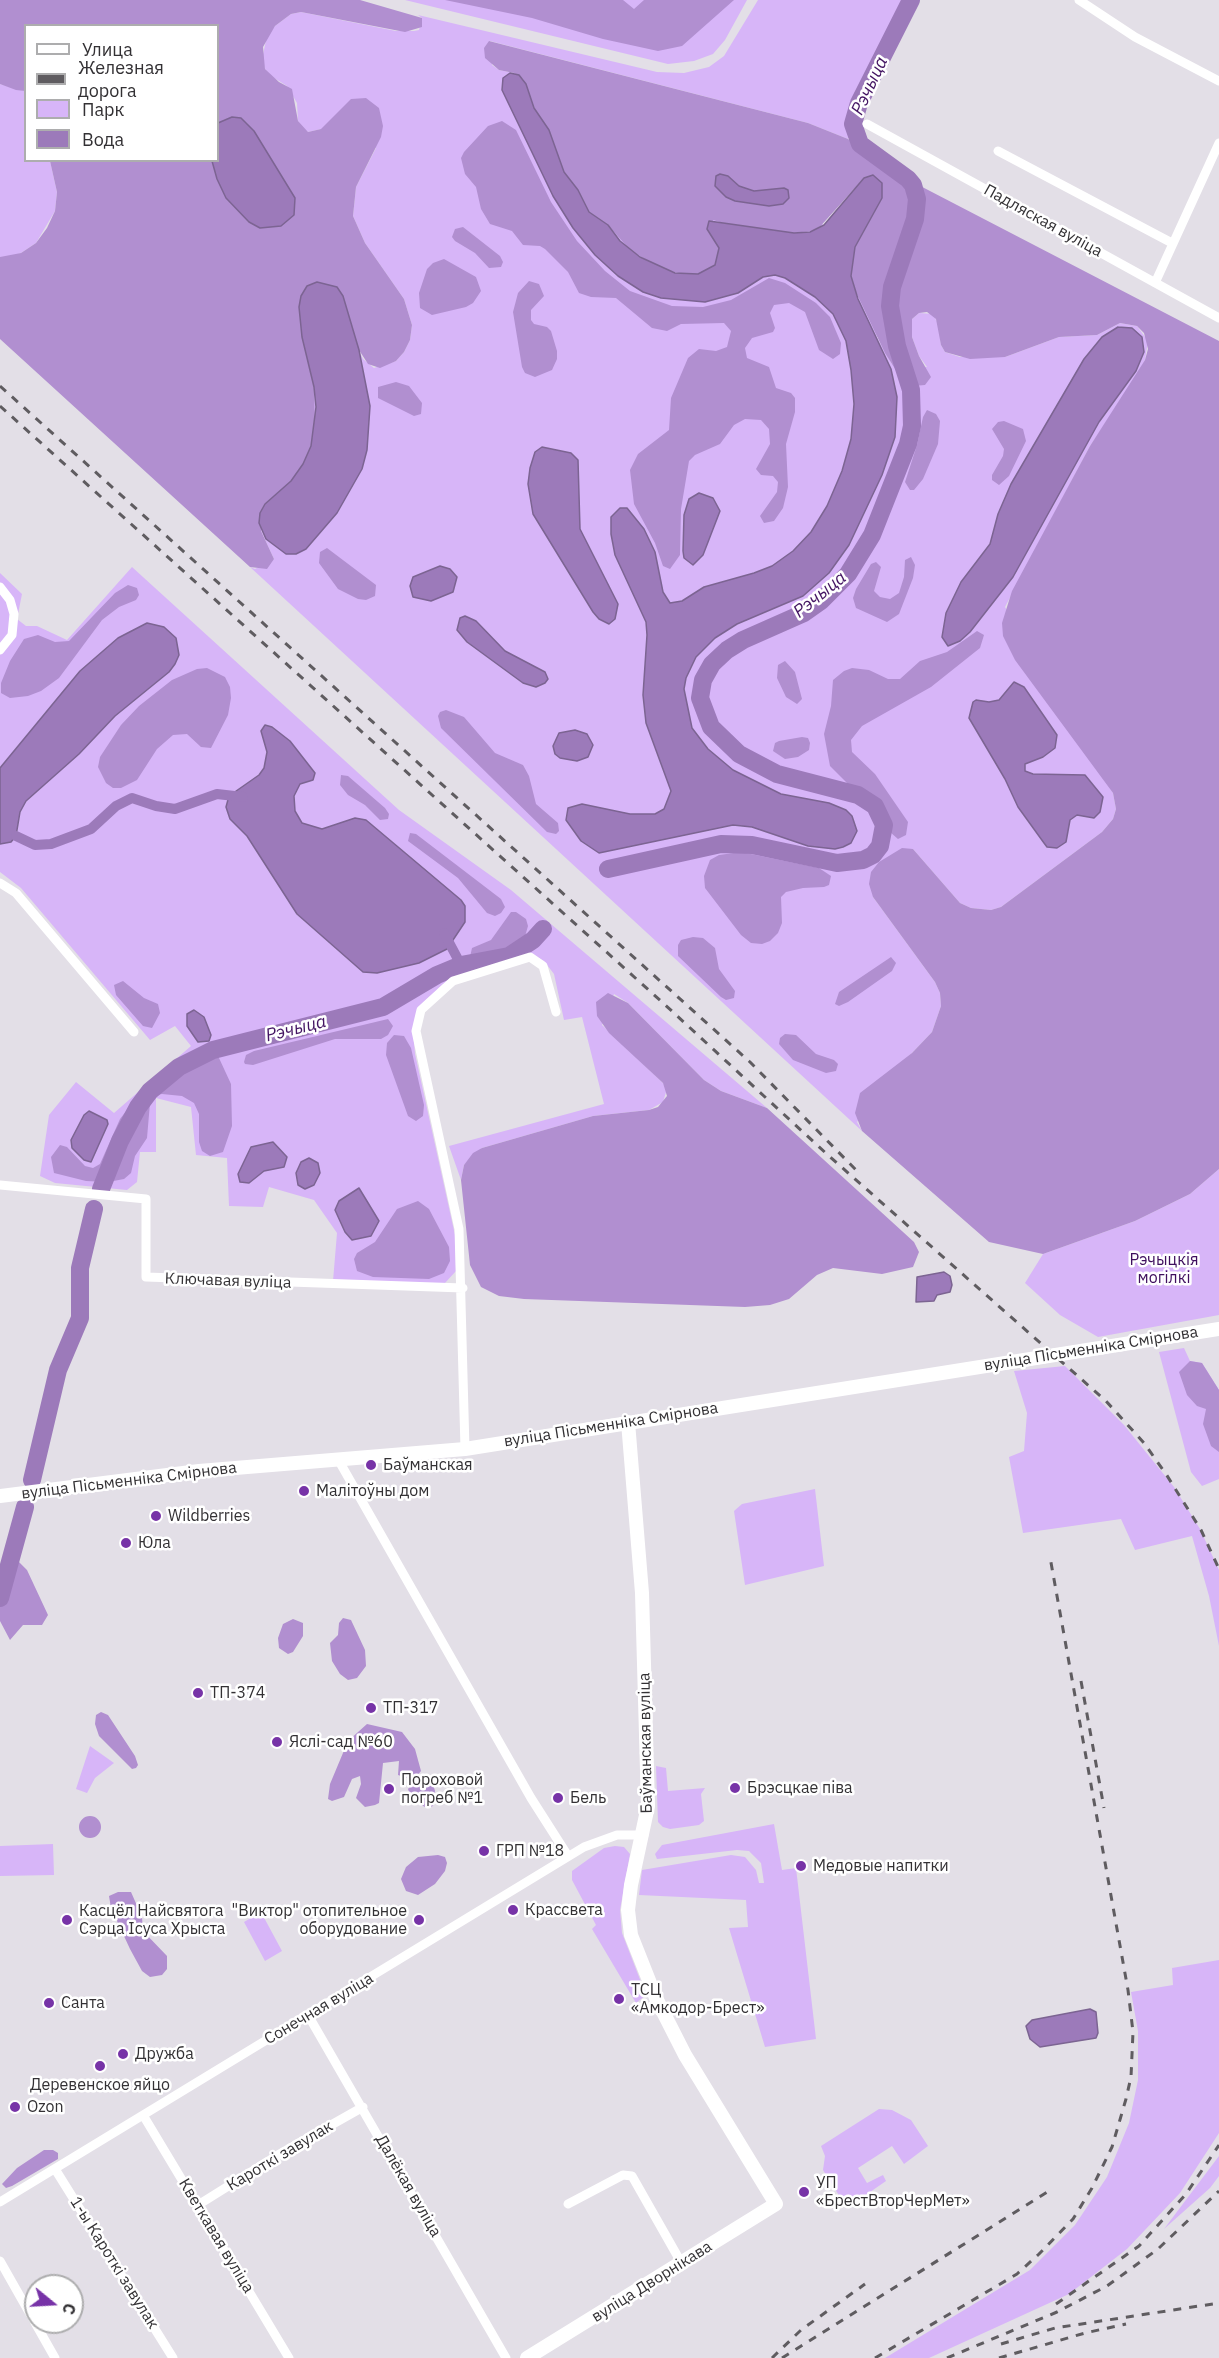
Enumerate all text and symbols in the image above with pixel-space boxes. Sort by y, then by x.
legend [24,24,219,162]
text: Улица [82,38,133,61]
water label: Рэчыца [847,53,893,119]
text: Железная дорога [78,56,164,102]
text: Парк [82,98,124,121]
text: Вода [82,128,124,151]
street label: Падляская вуліца [980,180,1106,262]
water label: Рэчыца [789,567,851,623]
water label: Рэчыца [263,1011,329,1047]
park label: Рэчыцкія могілкі [1129,1250,1199,1288]
street label: Ключавая вуліца [164,1269,292,1293]
street label: вуліца Пісьменніка Смірнова [982,1323,1200,1375]
street label: вуліца Пісьменніка Смірнова [502,1399,720,1451]
place label: Баўманская [383,1455,473,1475]
street label: вуліца Пісьменніка Смірнова [20,1458,238,1504]
marker: Баўманская [364,1458,378,1472]
place label: Малітоўны дом [316,1481,429,1501]
marker: Малітоўны дом [297,1484,311,1498]
place label: Wildberries [168,1506,250,1526]
marker: Wildberries [149,1509,163,1523]
place label: Юла [138,1533,171,1553]
marker: Юла [119,1536,133,1550]
street label: Баўманская вуліца [635,1672,657,1814]
place label: ТП-374 [210,1683,265,1703]
marker: ТП-374 [191,1686,205,1700]
place label: ТП-317 [383,1698,438,1718]
marker: ТП-317 [364,1701,378,1715]
place label: Яслі-сад №60 [289,1732,393,1752]
marker: Яслі-сад №60 [270,1735,284,1749]
place label: Пороховой погреб №1 [401,1770,483,1808]
place label: Брэсцкае піва [747,1778,853,1798]
marker: Брэсцкае піва [728,1781,742,1795]
marker: Пороховой погреб №1 [382,1782,396,1796]
place label: Бель [570,1788,606,1808]
marker: Бель [551,1791,565,1805]
place label: ГРП №18 [496,1841,564,1861]
marker: ГРП №18 [477,1844,491,1858]
place label: Медовые напитки [813,1856,949,1876]
marker: Медовые напитки [794,1859,808,1873]
place label: Крассвета [525,1900,603,1920]
place label: Касцёл Найсвятога Сэрца Ісуса Хрыста [79,1901,225,1939]
place label: "Виктор" отопительное оборудование [232,1901,407,1939]
marker: Крассвета [506,1903,520,1917]
marker: Касцёл Найсвятога Сэрца Ісуса Хрыста [60,1913,74,1927]
marker: "Виктор" отопительное оборудование [412,1913,426,1927]
street label: Сонечная вуліца [261,1969,377,2049]
place label: ТСЦ «Амкодор-Брест» [631,1980,765,2018]
marker: ТСЦ «Амкодор-Брест» [612,1992,626,2006]
place label: Санта [61,1993,105,2013]
marker: Санта [42,1996,56,2010]
place label: Дружба [135,2044,194,2064]
marker: Дружба [116,2047,130,2061]
marker: Деревенское яйцо [93,2059,107,2073]
place label: Деревенское яйцо [30,2075,170,2095]
place label: Ozon [27,2097,64,2117]
marker: Ozon [8,2100,22,2114]
street label: Кароткі завулак [223,2117,337,2195]
street label: Далёкая вуліца [371,2131,445,2241]
place label: УП «БрестВторЧерМет» [816,2173,970,2211]
street label: Кветкавая вуліца [174,2175,258,2297]
marker: УП «БрестВторЧерМет» [797,2185,811,2199]
street label: 1-ы Кароткі завулак [66,2193,162,2333]
street label: вуліца Дворнікава [588,2237,716,2327]
north arrow [24,2274,84,2334]
text: С [58,2301,80,2317]

